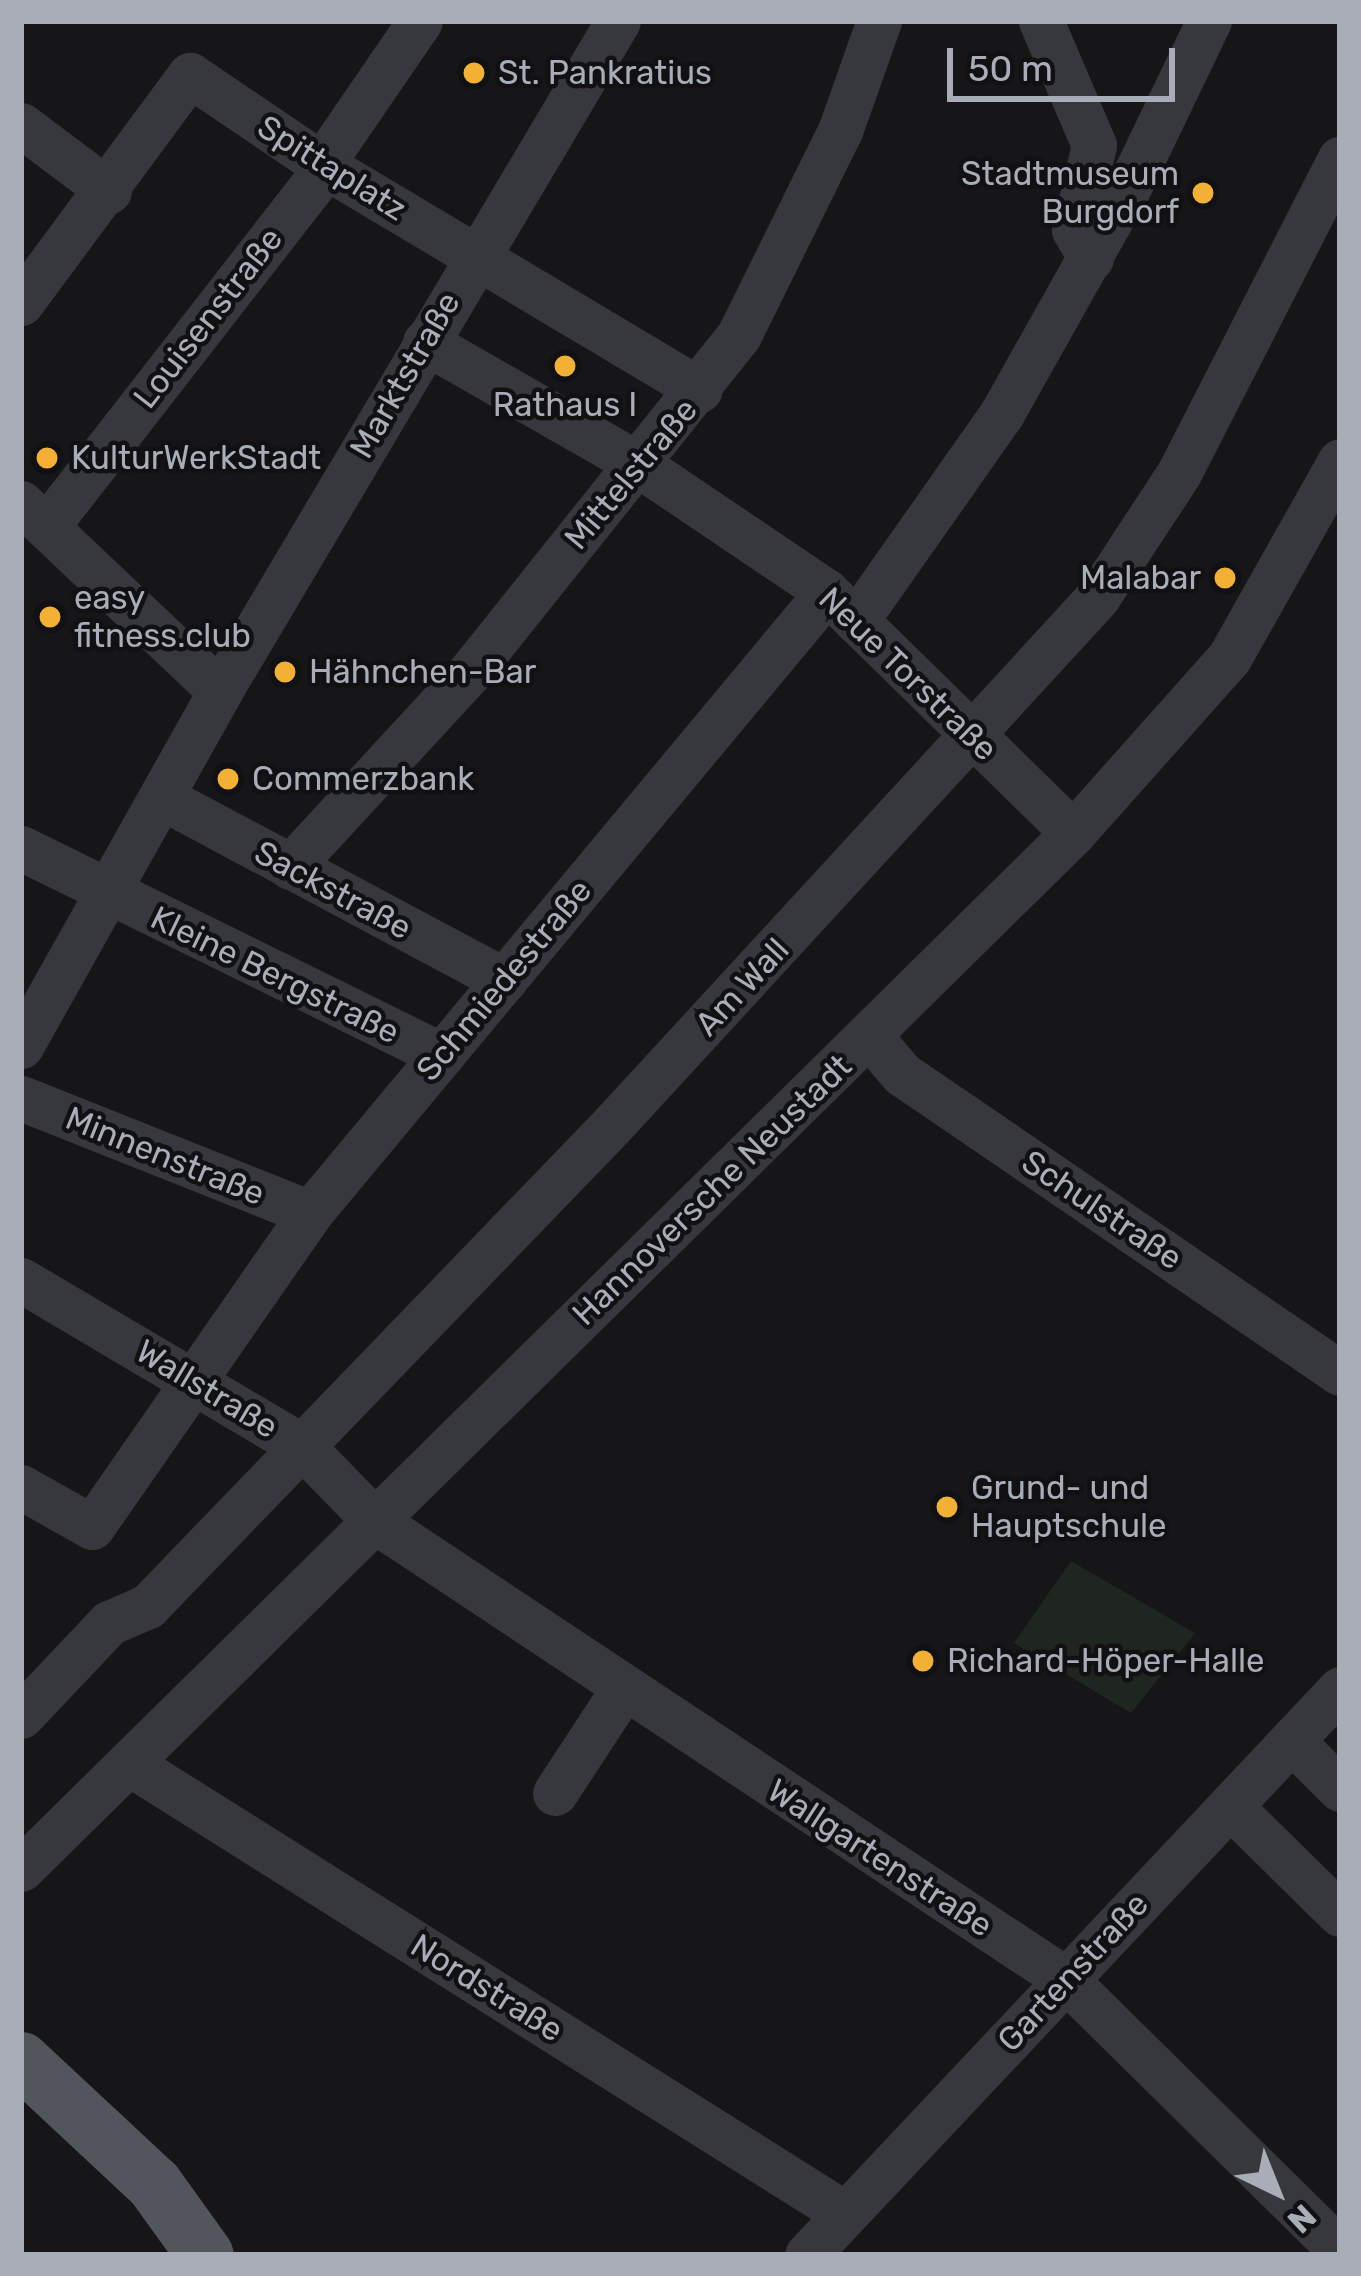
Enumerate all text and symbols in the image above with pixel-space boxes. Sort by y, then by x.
scale bar [953,24,1181,98]
text: 50 m [968,47,1053,90]
place label: St. Pankratius [498,53,712,93]
marker: St. Pankratius [461,60,487,86]
street label: Spittaplatz [250,107,414,229]
place label: Stadtmuseum Burgdorf [961,154,1179,232]
marker: Stadtmuseum Burgdorf [1190,180,1216,206]
street label: Louisenstraße [125,220,291,416]
street label: Marktstraße [342,285,468,465]
marker: Rathaus I [552,353,578,379]
place label: Rathaus I [493,385,637,425]
street label: Mittelstraße [557,391,705,557]
place label: KulturWerkStadt [71,438,321,478]
marker: KulturWerkStadt [34,445,60,471]
place label: Malabar [1080,558,1201,598]
marker: Malabar [1212,565,1238,591]
place label: easy fitness.club [74,578,251,656]
street label: Neue Torstraße [810,579,1006,769]
marker: easy fitness.club [37,604,63,630]
place label: Hähnchen-Bar [309,652,536,692]
marker: Hähnchen-Bar [272,659,298,685]
place label: Commerzbank [252,759,474,799]
marker: Commerzbank [215,766,241,792]
street label: Sackstraße [248,832,418,948]
street label: Schmiedestraße [408,871,600,1089]
street label: Kleine Bergstraße [144,898,406,1052]
street label: Am Wall [687,930,797,1044]
street label: Hannoversche Neustadt [564,1046,860,1334]
street label: Minnenstraße [60,1098,270,1214]
street label: Schulstraße [1014,1142,1190,1278]
street label: Wallstraße [129,1331,285,1447]
place label: Grund- und Hauptschule [971,1468,1167,1546]
marker: Grund- und Hauptschule [934,1494,960,1520]
place label: Richard-Höper-Halle [947,1641,1265,1681]
marker: Richard-Höper-Halle [910,1648,936,1674]
street label: Wallgartenstraße [760,1771,1000,1945]
street label: Gartenstraße [989,1884,1157,2060]
street label: Nordstraße [404,1926,570,2050]
north arrow [1217,2132,1337,2252]
text: N [1280,2196,1324,2241]

